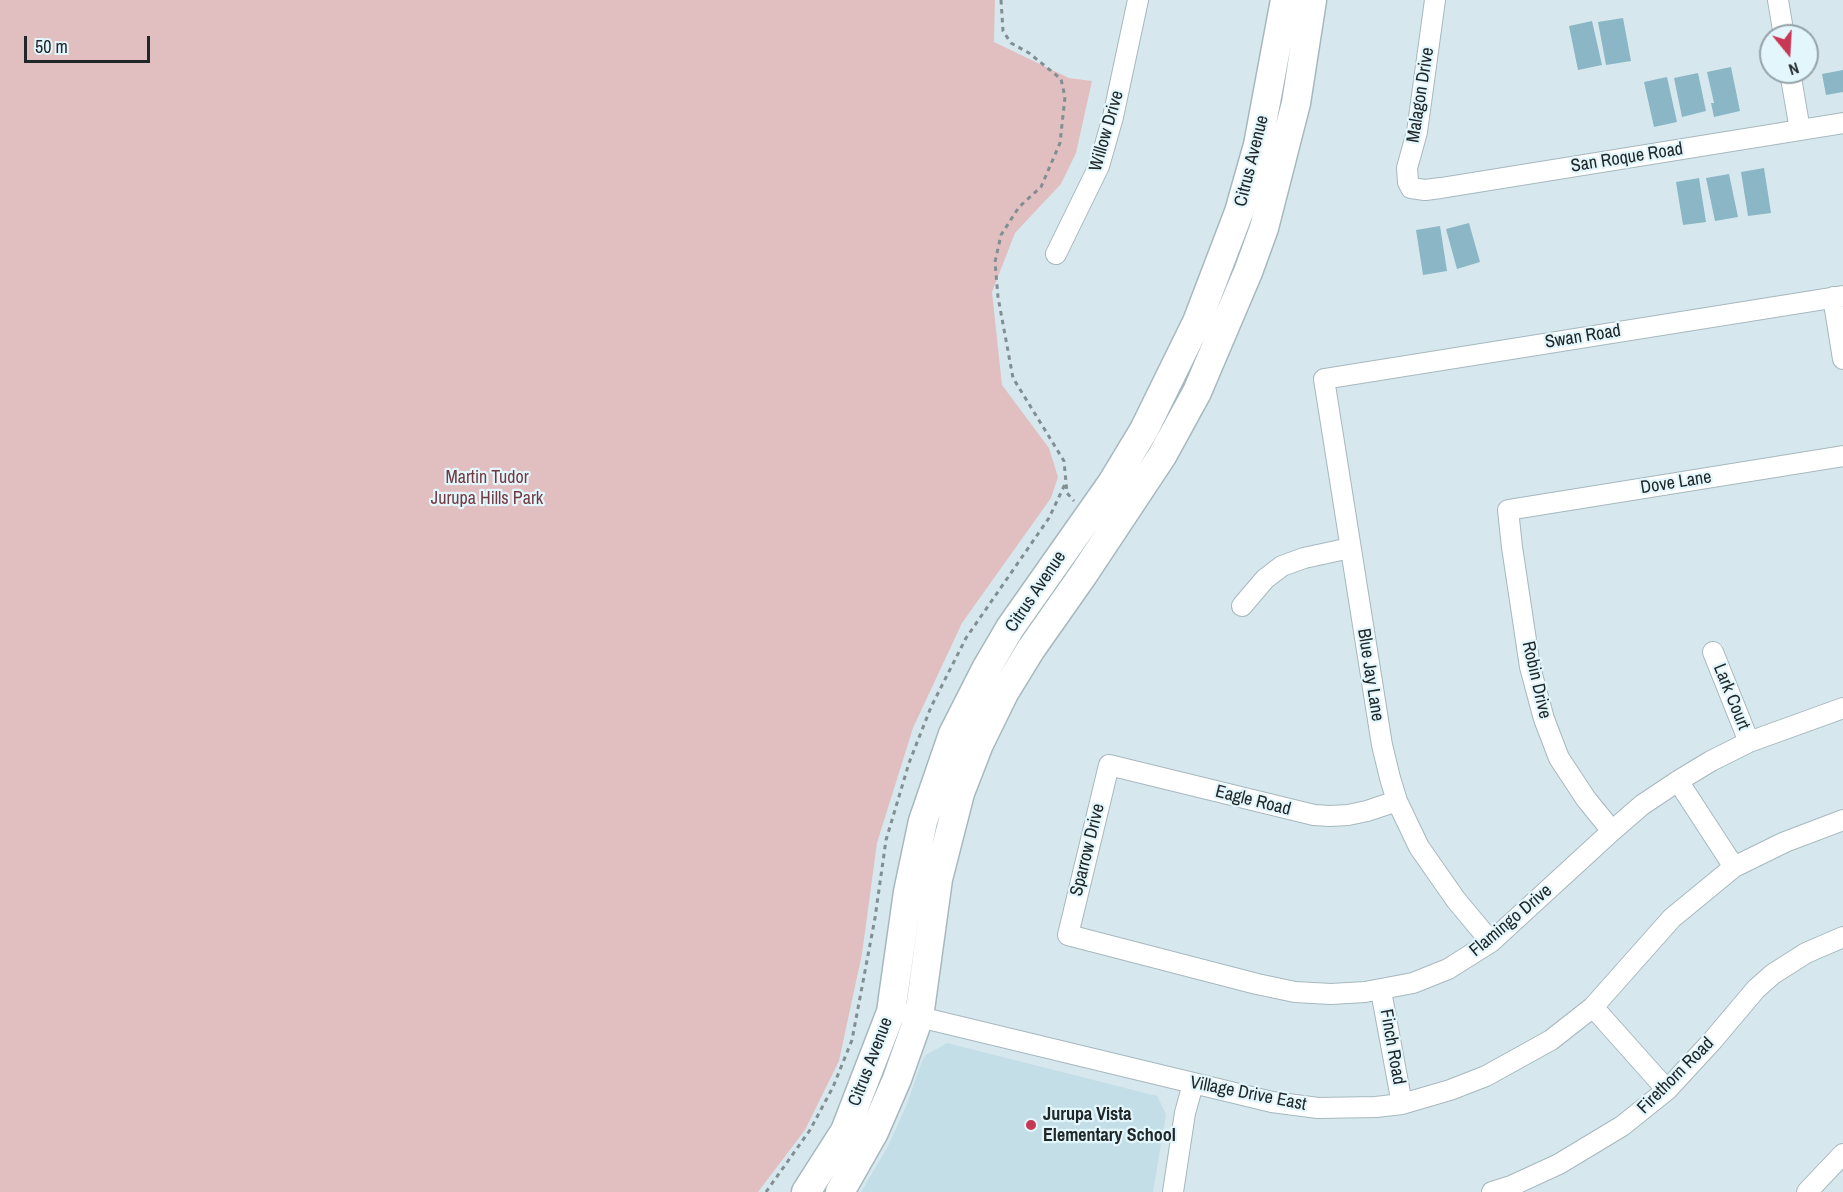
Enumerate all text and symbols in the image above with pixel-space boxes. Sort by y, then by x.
scale bar [27,24,153,62]
north arrow [1759,24,1819,84]
text: 50 m [35,34,68,59]
street label: Malagon Drive [1403,46,1439,144]
text: N [1786,57,1802,81]
street label: Willow Drive [1085,88,1129,174]
street label: Citrus Avenue [1230,113,1274,209]
street label: San Roque Road [1569,138,1685,178]
street label: Swan Road [1544,320,1622,354]
park label: Martin Tudor Jurupa Hills Park [431,467,543,510]
street label: Dove Lane [1639,467,1713,499]
street label: Citrus Avenue [1001,547,1071,637]
street label: Blue Jay Lane [1352,627,1388,723]
street label: Robin Drive [1517,639,1555,721]
street label: Lark Court [1708,661,1754,733]
street label: Eagle Road [1213,781,1293,821]
street label: Sparrow Drive [1066,802,1110,898]
street label: Flamingo Drive [1465,880,1557,962]
street label: Finch Road [1375,1008,1409,1086]
street label: Citrus Avenue [844,1015,898,1109]
street label: Firethorn Road [1633,1033,1719,1119]
street label: Village Drive East [1188,1072,1308,1116]
place label: Jurupa Vista Elementary School [1043,1104,1176,1146]
marker: Jurupa Vista Elementary School [1024,1118,1038,1132]

